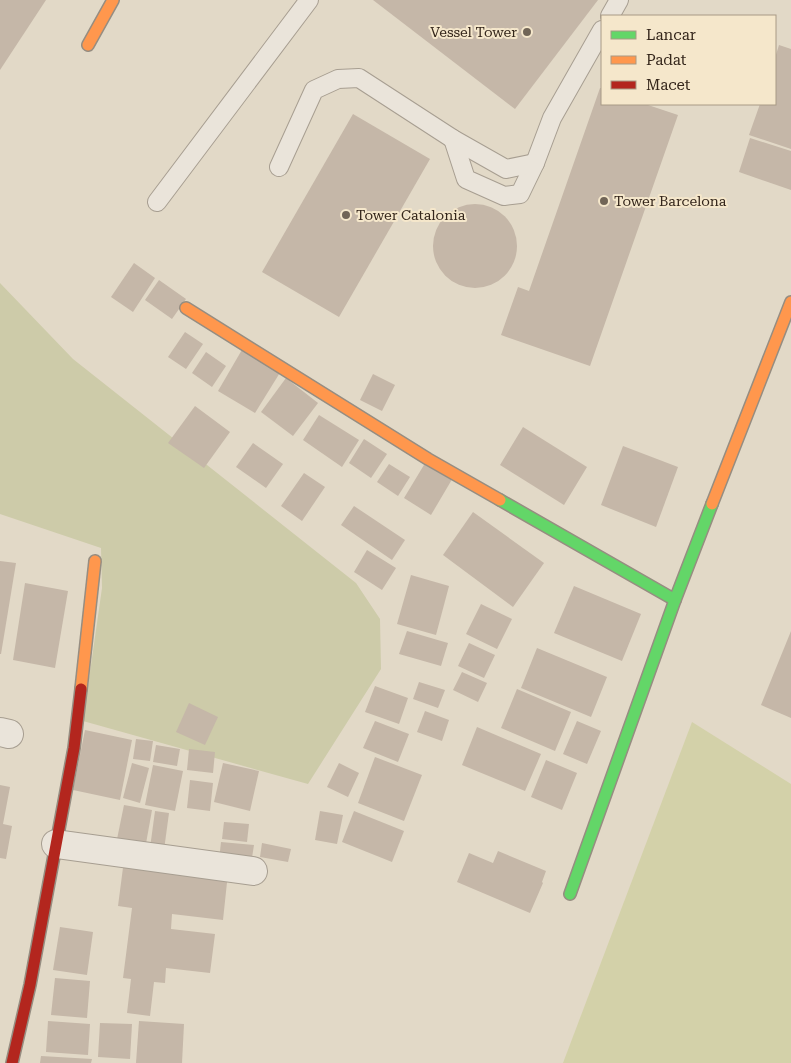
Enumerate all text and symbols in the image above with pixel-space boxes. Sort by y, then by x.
legend [601,15,776,105]
place label: Vessel Tower [430,24,517,40]
marker: Vessel Tower [521,26,533,38]
text: Lancar [646,26,696,44]
text: Padat [646,51,687,69]
text: Macet [646,76,691,94]
place label: Tower Barcelona [614,193,727,209]
marker: Tower Barcelona [598,195,610,207]
place label: Tower Catalonia [356,207,466,223]
marker: Tower Catalonia [340,209,352,221]

